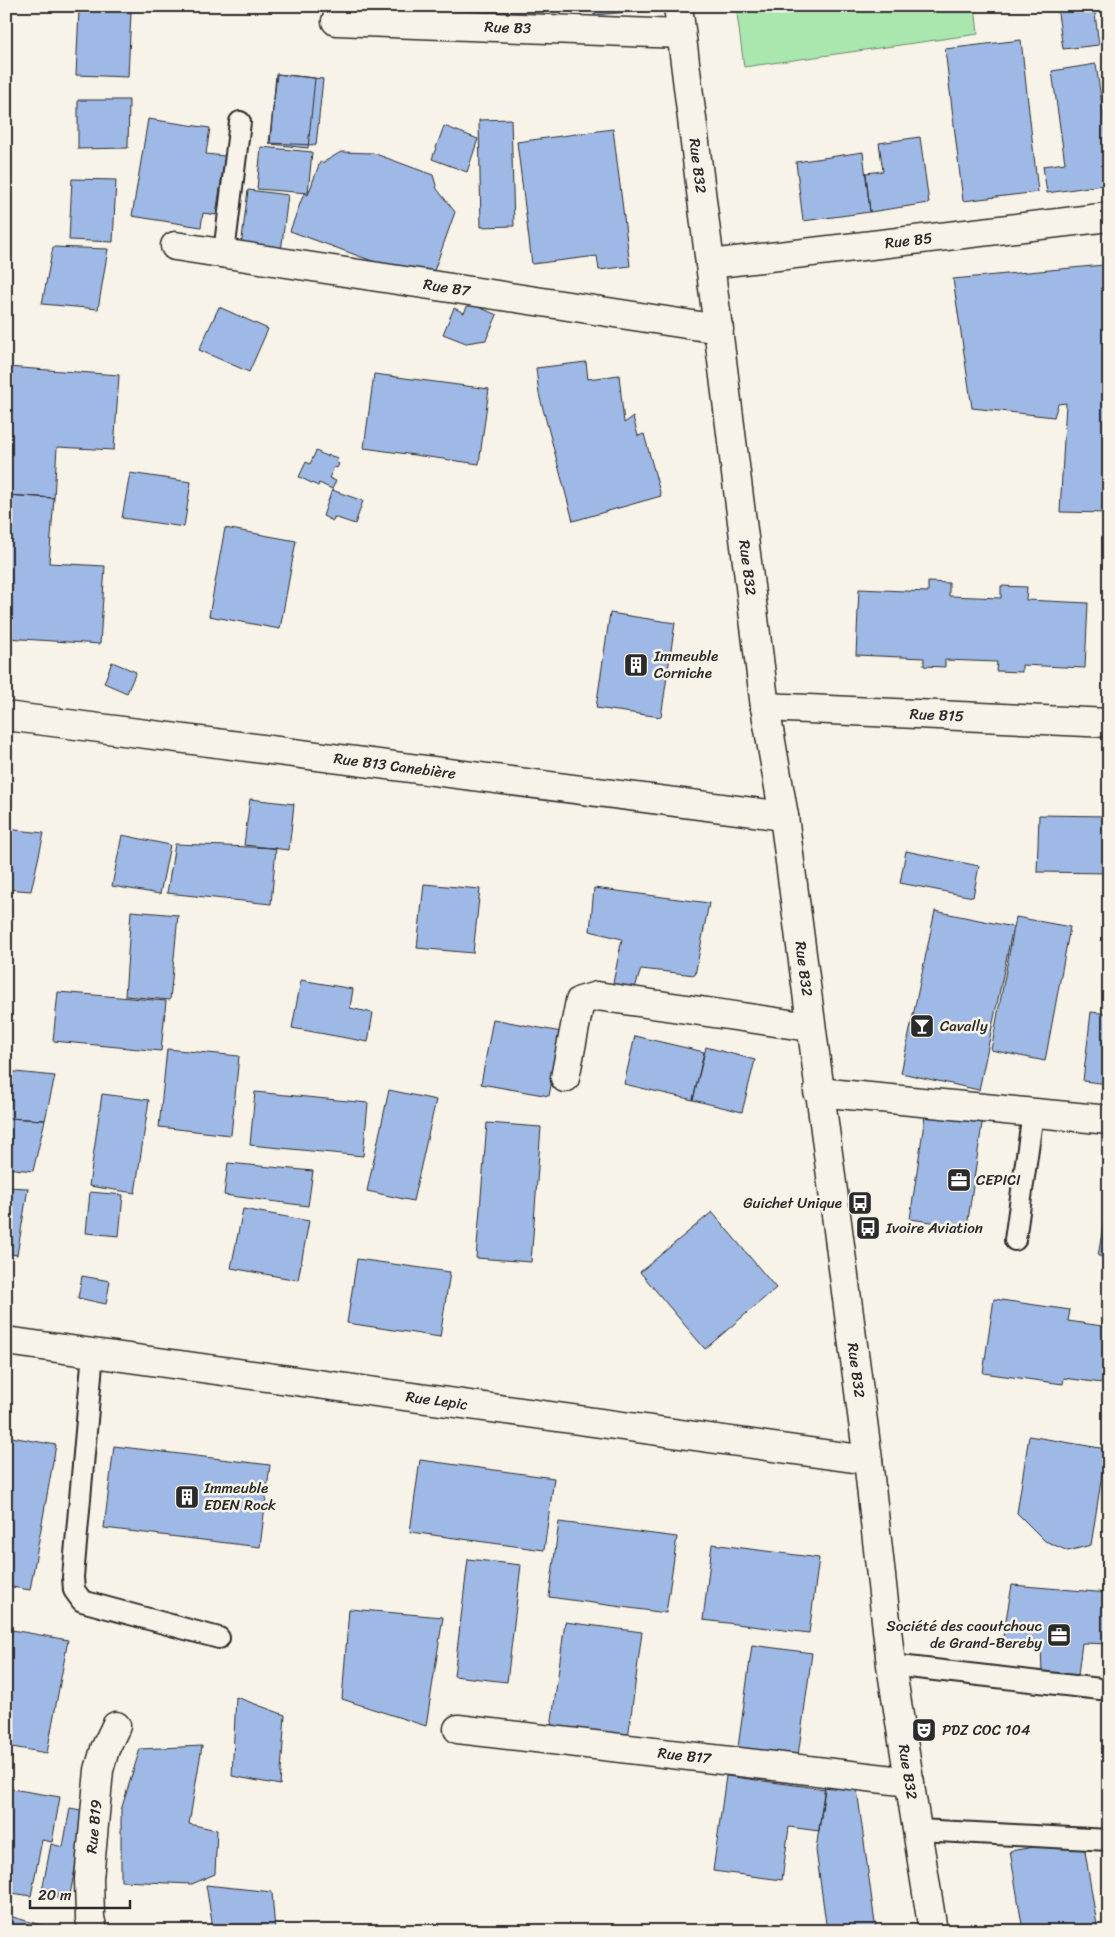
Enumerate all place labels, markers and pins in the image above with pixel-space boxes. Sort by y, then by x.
place label: Immeuble Corniche [653,643,718,686]
building icon: Immeuble Corniche [623,652,649,678]
bar icon: Cavally [909,1013,935,1039]
place label: Cavally [940,1013,988,1039]
office icon: CEPICI [946,1167,972,1193]
place label: CEPICI [976,1167,1021,1193]
place label: Guichet Unique [743,1190,842,1216]
bus stop icon: Guichet Unique [847,1190,873,1216]
bus stop icon: Ivoire Aviation [855,1215,881,1241]
place label: Ivoire Aviation [885,1215,983,1241]
place label: Immeuble EDEN Rock [203,1475,276,1518]
building icon: Immeuble EDEN Rock [174,1484,200,1510]
place label: Société des caoutchouc de Grand-Bereby [886,1613,1043,1656]
office icon: Société des caoutchouc de Grand-Bereby [1046,1622,1072,1648]
theatre icon: PDZ COC 104 [911,1717,937,1743]
place label: PDZ COC 104 [942,1717,1030,1743]

